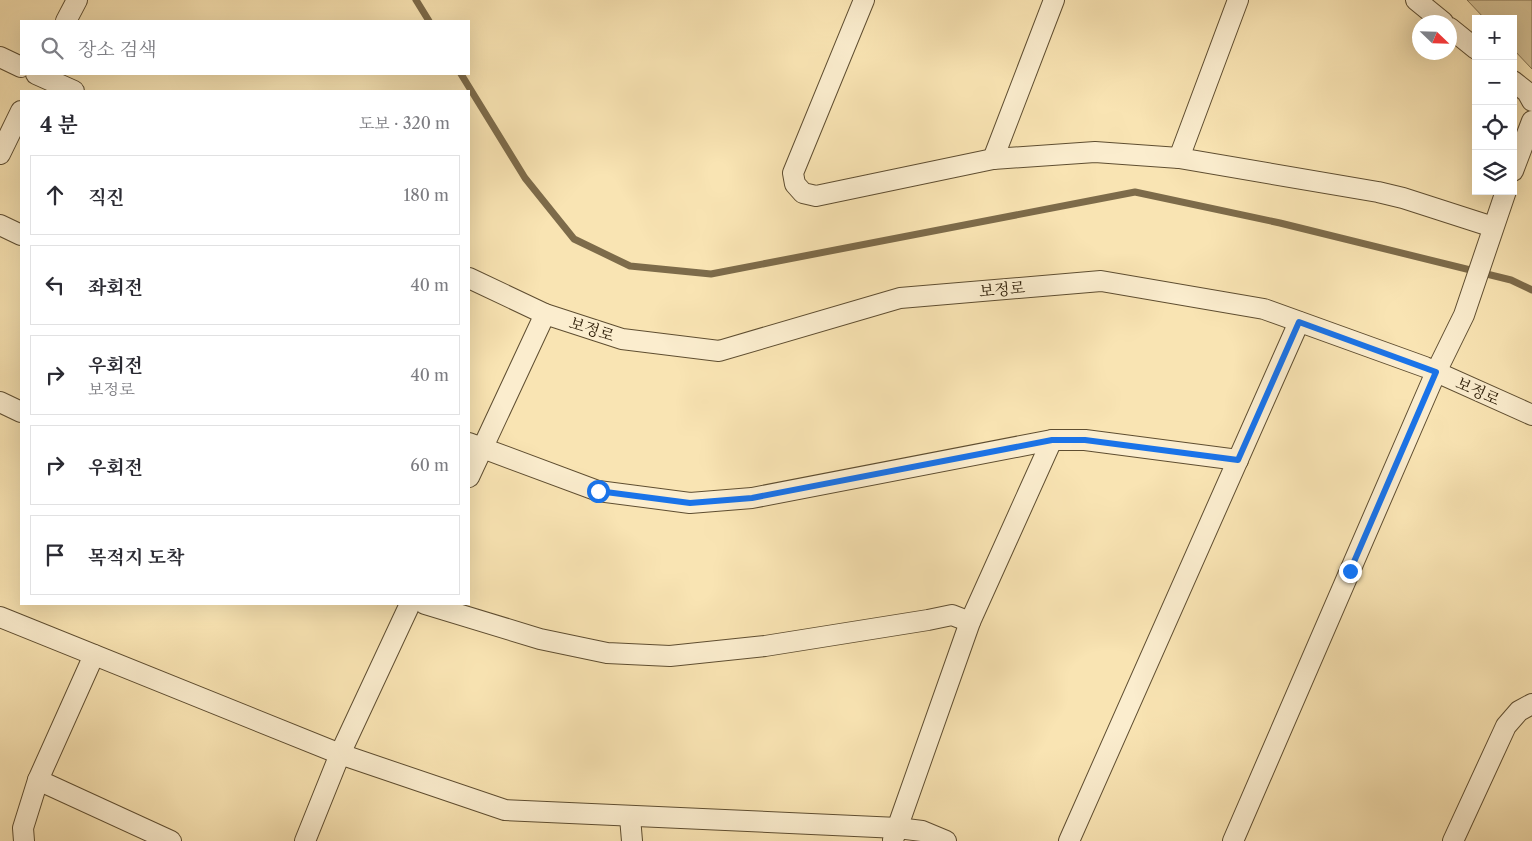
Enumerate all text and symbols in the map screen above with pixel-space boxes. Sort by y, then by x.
north arrow [1412,15,1457,60]
map controls [1472,15,1517,195]
button: + [1472,15,1517,60]
search box [20,20,470,75]
icon: search [38,34,66,62]
text: 장소 검색 [78,38,156,61]
button: − [1472,60,1517,105]
button: locate [1472,105,1517,150]
text: 4 분 [40,112,78,137]
text: 도보 · 320 m [359,113,450,133]
button: layers [1472,150,1517,195]
icon: ahead [41,181,69,209]
text: 180 m [403,185,449,205]
text: 직진 [88,186,125,209]
icon: left [41,271,69,299]
text: 40 m [410,275,449,295]
text: 좌회전 [88,276,143,299]
street label: 보정로 [978,277,1027,301]
street label: 보정로 [567,312,618,346]
text: 우회전 [88,354,143,377]
icon: right [41,361,69,389]
text: 40 m [410,365,449,385]
street label: 보정로 [1453,372,1504,410]
text: 보정로 [88,379,134,399]
icon: right [41,451,69,479]
text: 60 m [410,455,449,475]
text: 우회전 [88,456,143,479]
route start [587,480,610,503]
icon: arrive [41,541,69,569]
text: 목적지 도착 [88,546,185,569]
route end [1339,560,1362,583]

